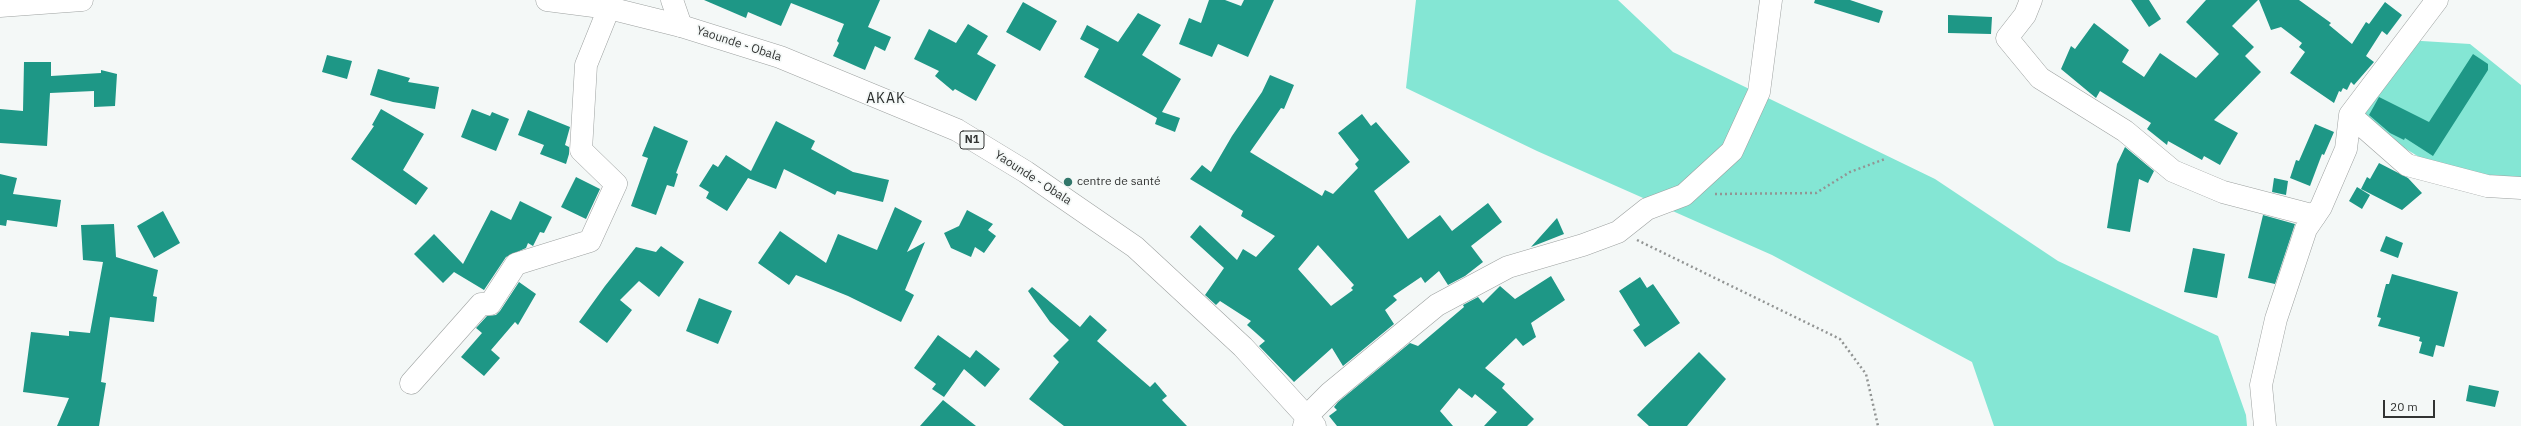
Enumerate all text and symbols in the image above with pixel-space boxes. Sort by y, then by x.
street label: Yaounde - Obala [695,23,783,65]
district label: AKAK [866,91,906,107]
road number: N1 [960,131,984,149]
street label: Yaounde - Obala [992,148,1074,208]
place label: centre de santé [1077,175,1161,189]
marker: centre de santé [1062,176,1074,188]
scale bar [2385,392,2437,418]
text: 20 m [2390,399,2418,414]

